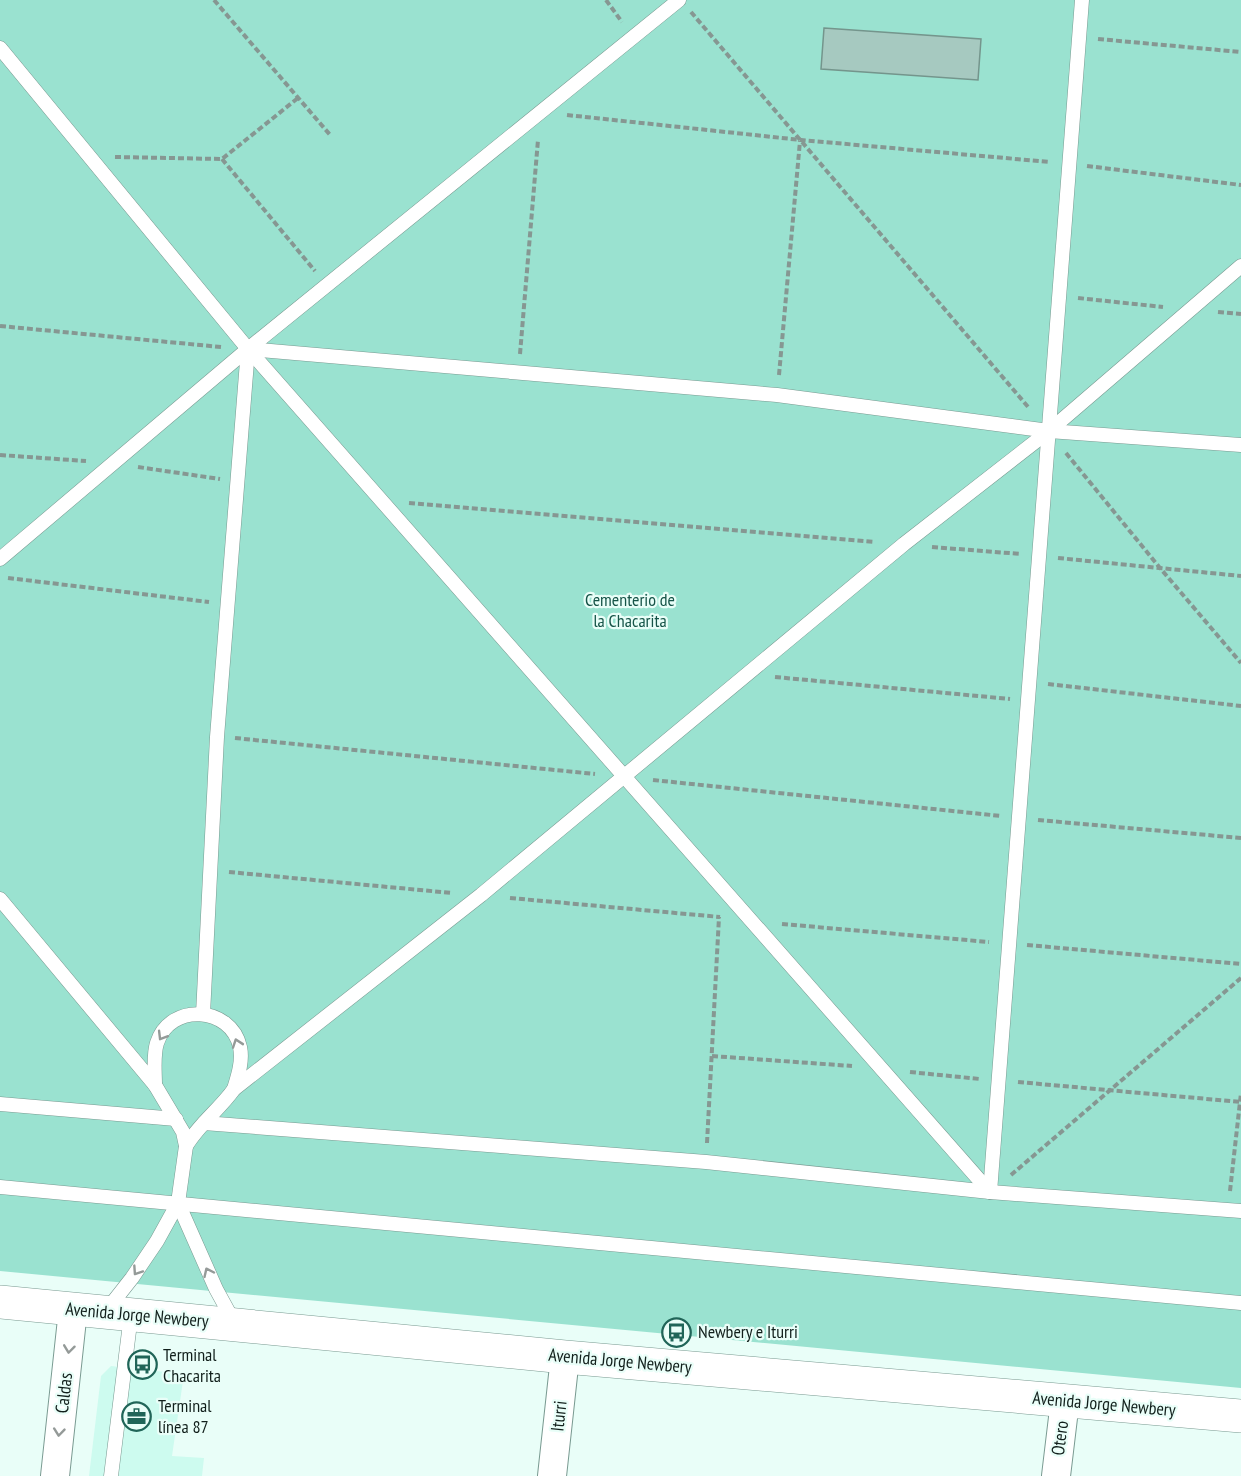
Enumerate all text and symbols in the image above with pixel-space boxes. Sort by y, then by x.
park label: Cementerio de la Chacarita [585,588,675,632]
one-way arrow [158,1030,169,1040]
one-way arrow [231,1038,244,1048]
one-way arrow [133,1264,144,1275]
one-way arrow [204,1267,216,1278]
street label: Avenida Jorge Newbery [65,1297,210,1332]
bus stop icon: Newbery e Iturri [661,1316,693,1348]
place label: Newbery e Iturri [698,1320,798,1343]
place label: Terminal Chacarita [163,1343,221,1387]
street label: Avenida Jorge Newbery [548,1343,693,1378]
one-way arrow [63,1345,75,1354]
bus stop icon: Terminal Chacarita [126,1349,158,1381]
street label: Caldas [50,1372,77,1414]
street label: Avenida Jorge Newbery [1032,1386,1177,1421]
place label: Terminal línea 87 [158,1394,212,1438]
street label: Iturri [545,1399,572,1432]
office icon: Terminal línea 87 [121,1400,153,1432]
street label: Otero [1046,1419,1073,1457]
one-way arrow [53,1428,66,1437]

